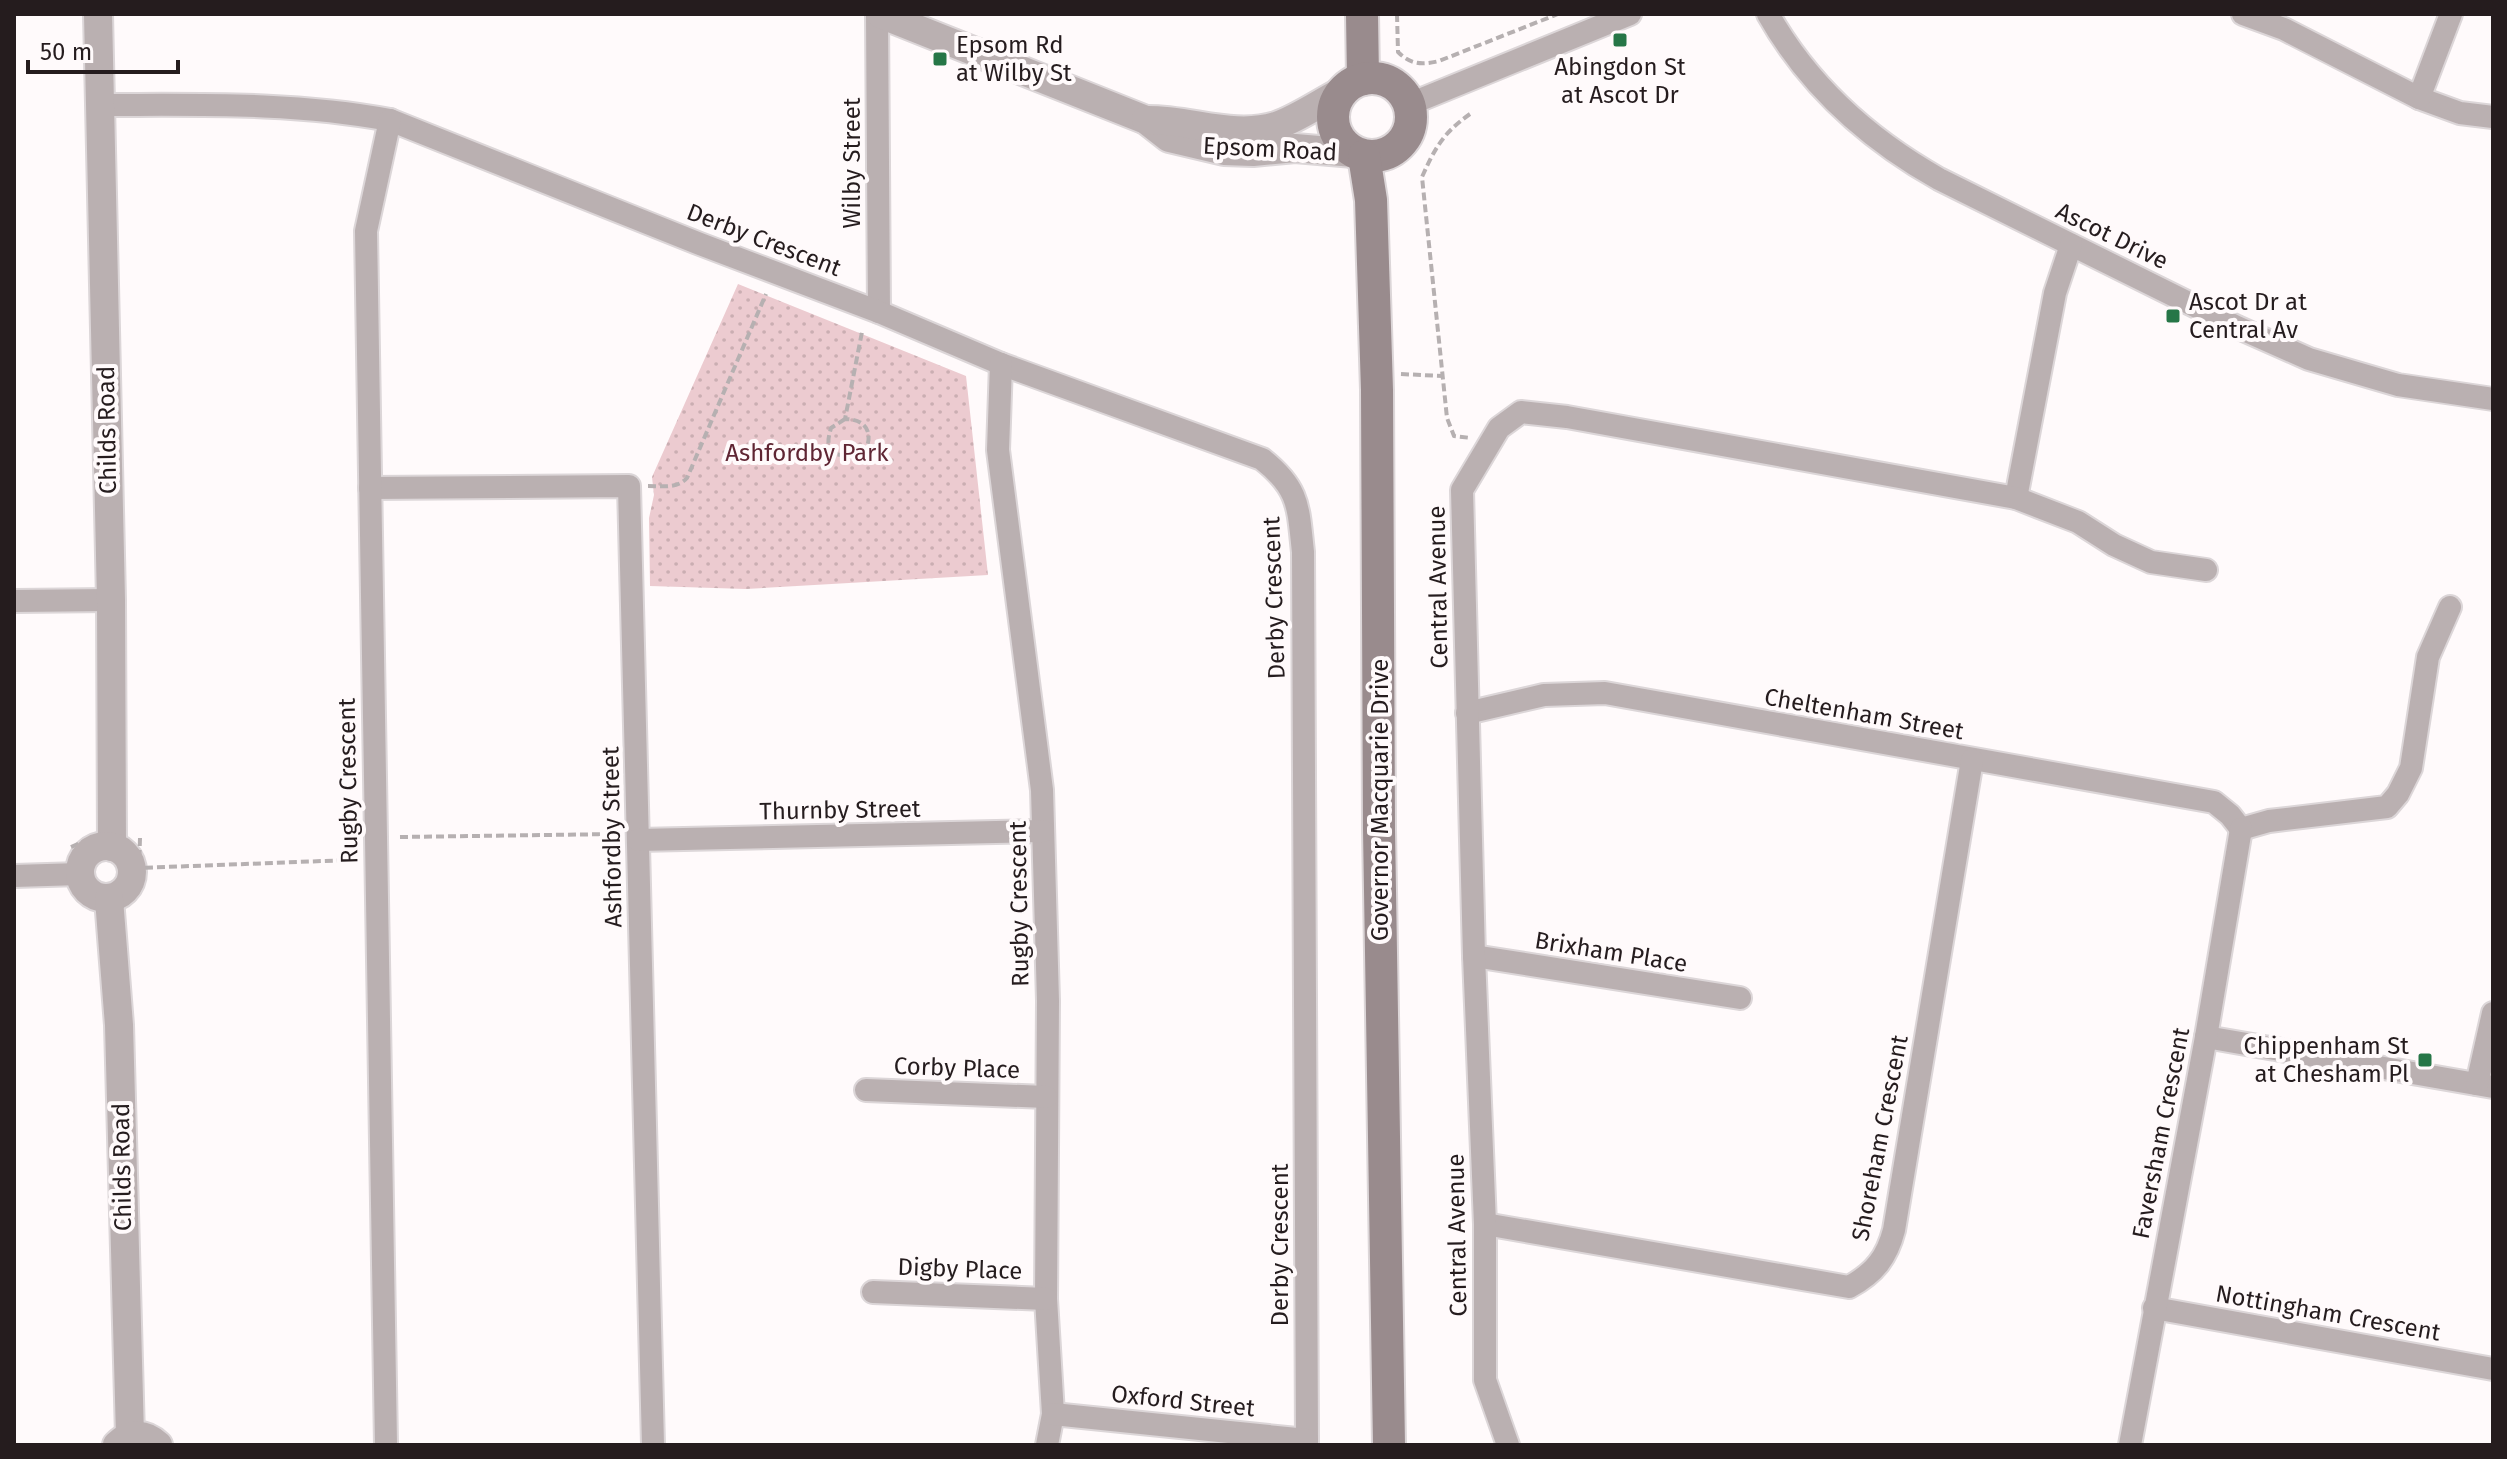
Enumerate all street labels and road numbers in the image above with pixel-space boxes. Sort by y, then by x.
street label: Wilby Street [838,97,866,229]
street label: Epsom Road [1202,132,1338,166]
street label: Ascot Drive [2051,197,2173,275]
street label: Derby Crescent [683,198,845,282]
street label: Childs Road [92,366,122,494]
street label: Central Avenue [1423,505,1453,669]
street label: Derby Crescent [1257,516,1291,680]
street label: Governor Macquarie Drive [1366,659,1394,941]
street label: Cheltenham Street [1762,683,1966,745]
street label: Rugby Crescent [333,697,363,864]
street label: Ashfordby Street [596,746,628,928]
street label: Thurnby Street [759,795,921,825]
street label: Rugby Crescent [1004,820,1034,987]
street label: Brixham Place [1533,926,1689,978]
street label: Faversham Crescent [2127,1025,2195,1241]
street label: Shoreham Crescent [1846,1032,1914,1244]
street label: Corby Place [893,1052,1021,1084]
street label: Childs Road [107,1103,137,1231]
street label: Central Avenue [1442,1153,1472,1317]
street label: Derby Crescent [1266,1163,1294,1326]
street label: Digby Place [897,1253,1023,1285]
street label: Nottingham Crescent [2213,1279,2443,1347]
street label: Oxford Street [1110,1380,1256,1422]

